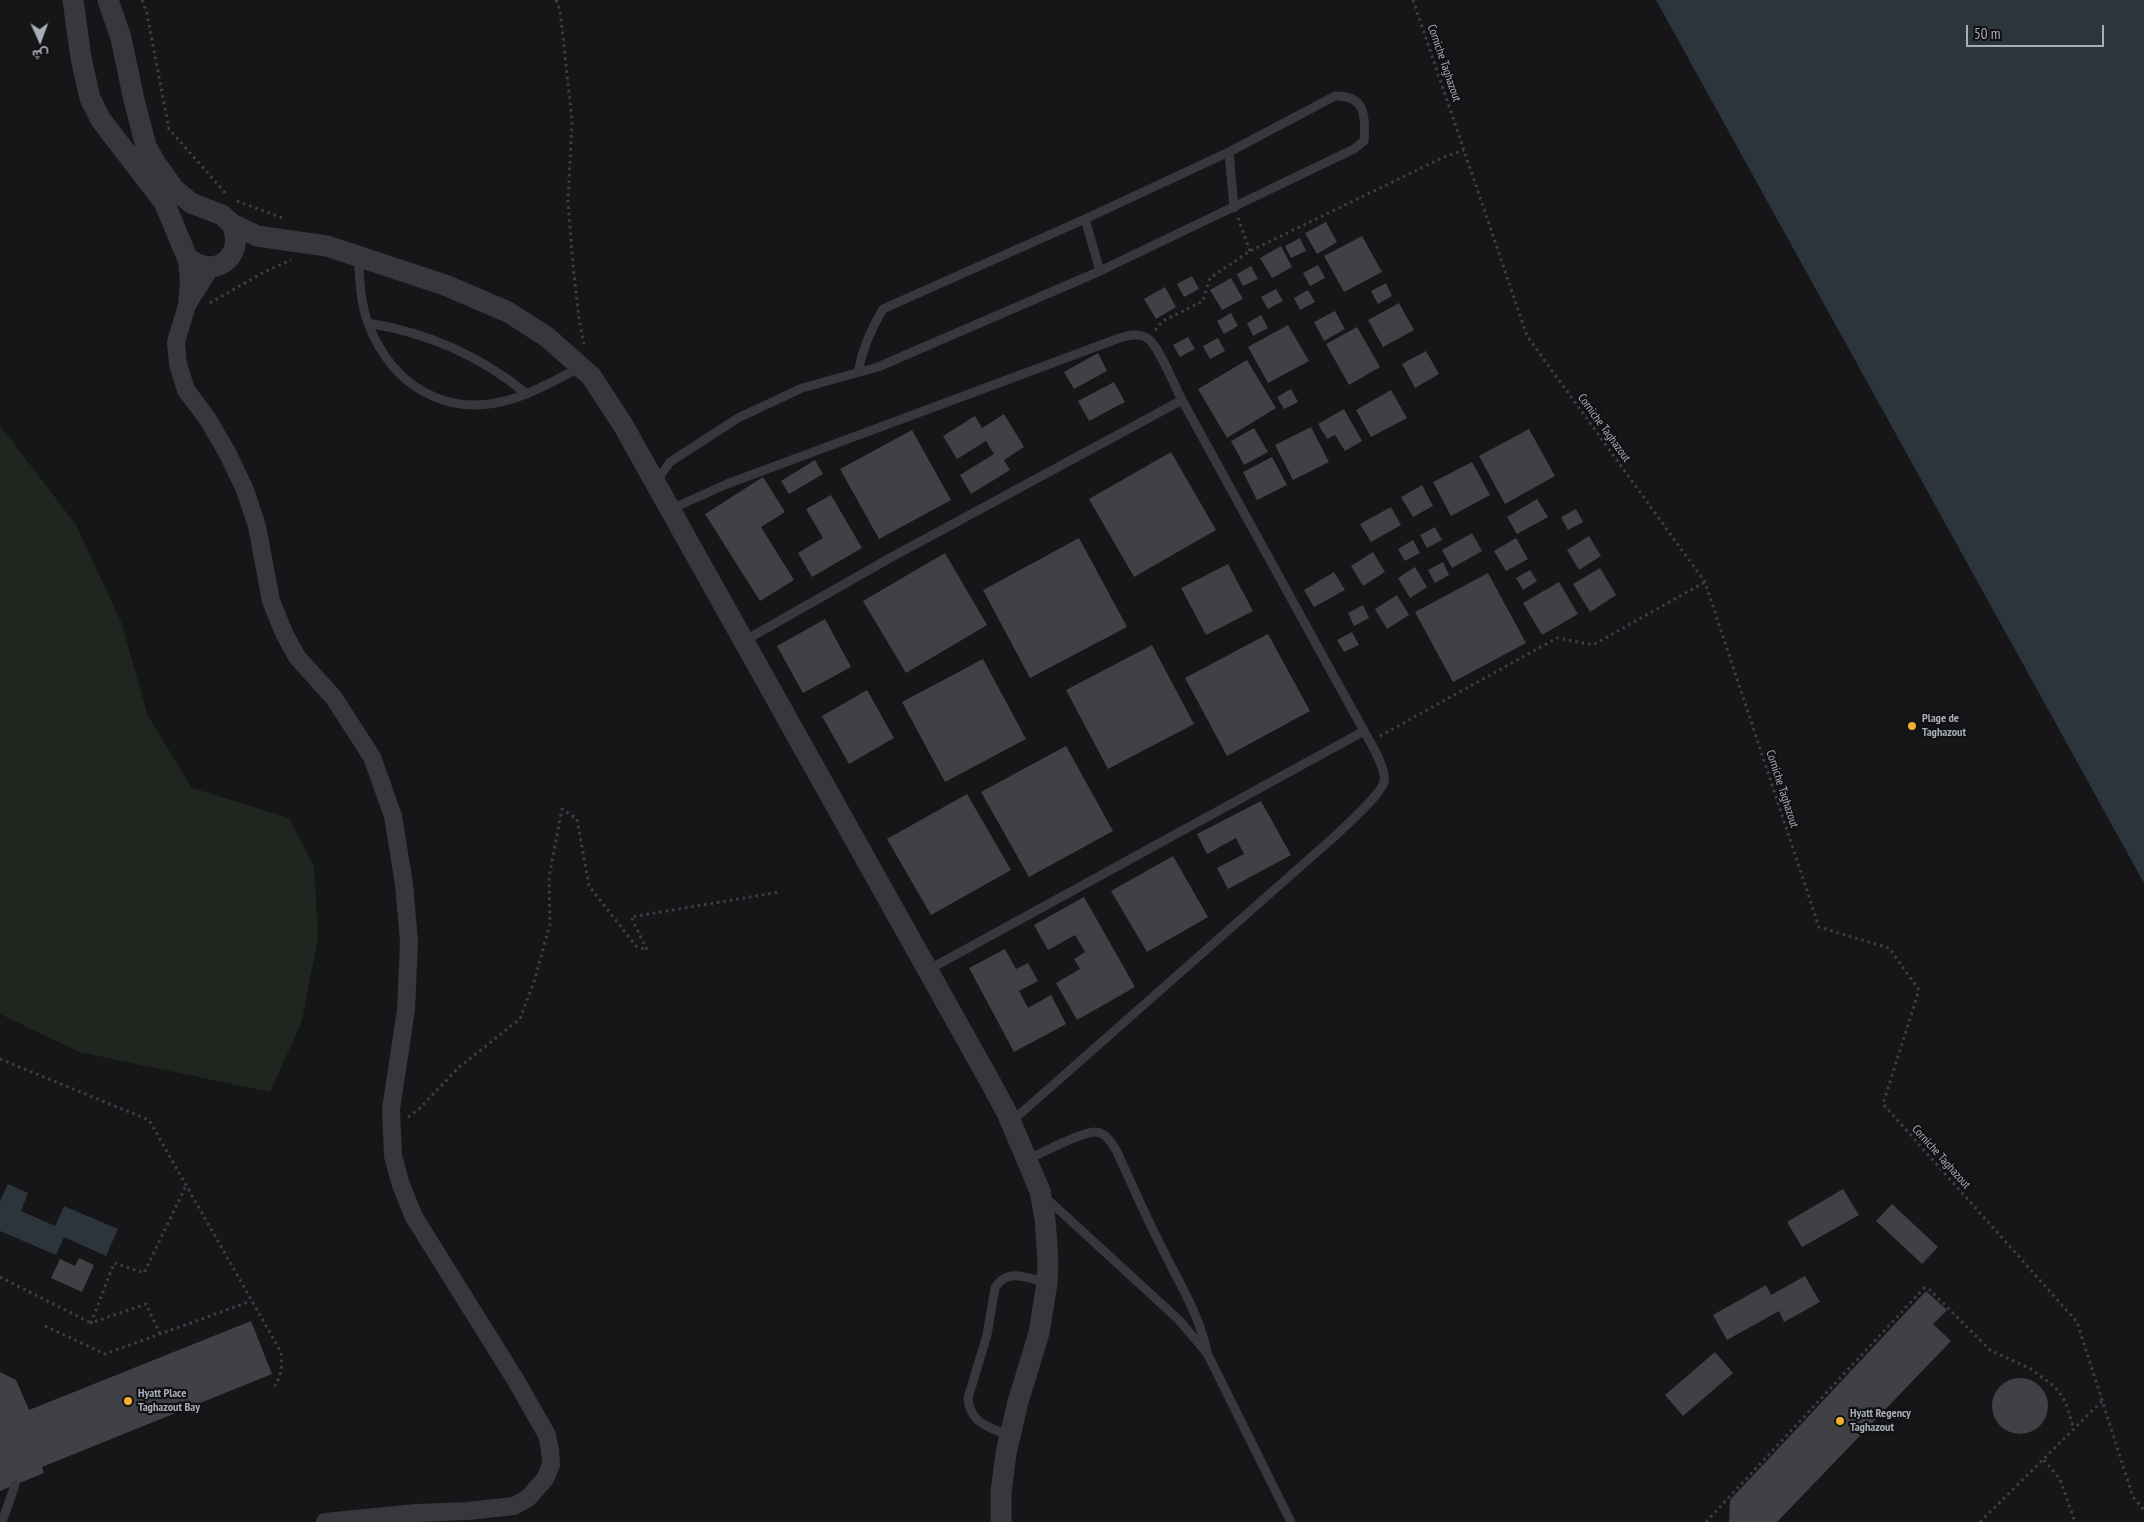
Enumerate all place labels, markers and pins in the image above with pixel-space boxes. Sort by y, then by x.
place label: Plage de Taghazout [1922,712,1966,740]
marker: Plage de Taghazout [1906,720,1918,732]
place label: Hyatt Place Taghazout Bay [138,1387,200,1415]
marker: Hyatt Place Taghazout Bay [122,1395,134,1407]
place label: Hyatt Regency Taghazout [1850,1407,1911,1435]
marker: Hyatt Regency Taghazout [1834,1415,1846,1427]

